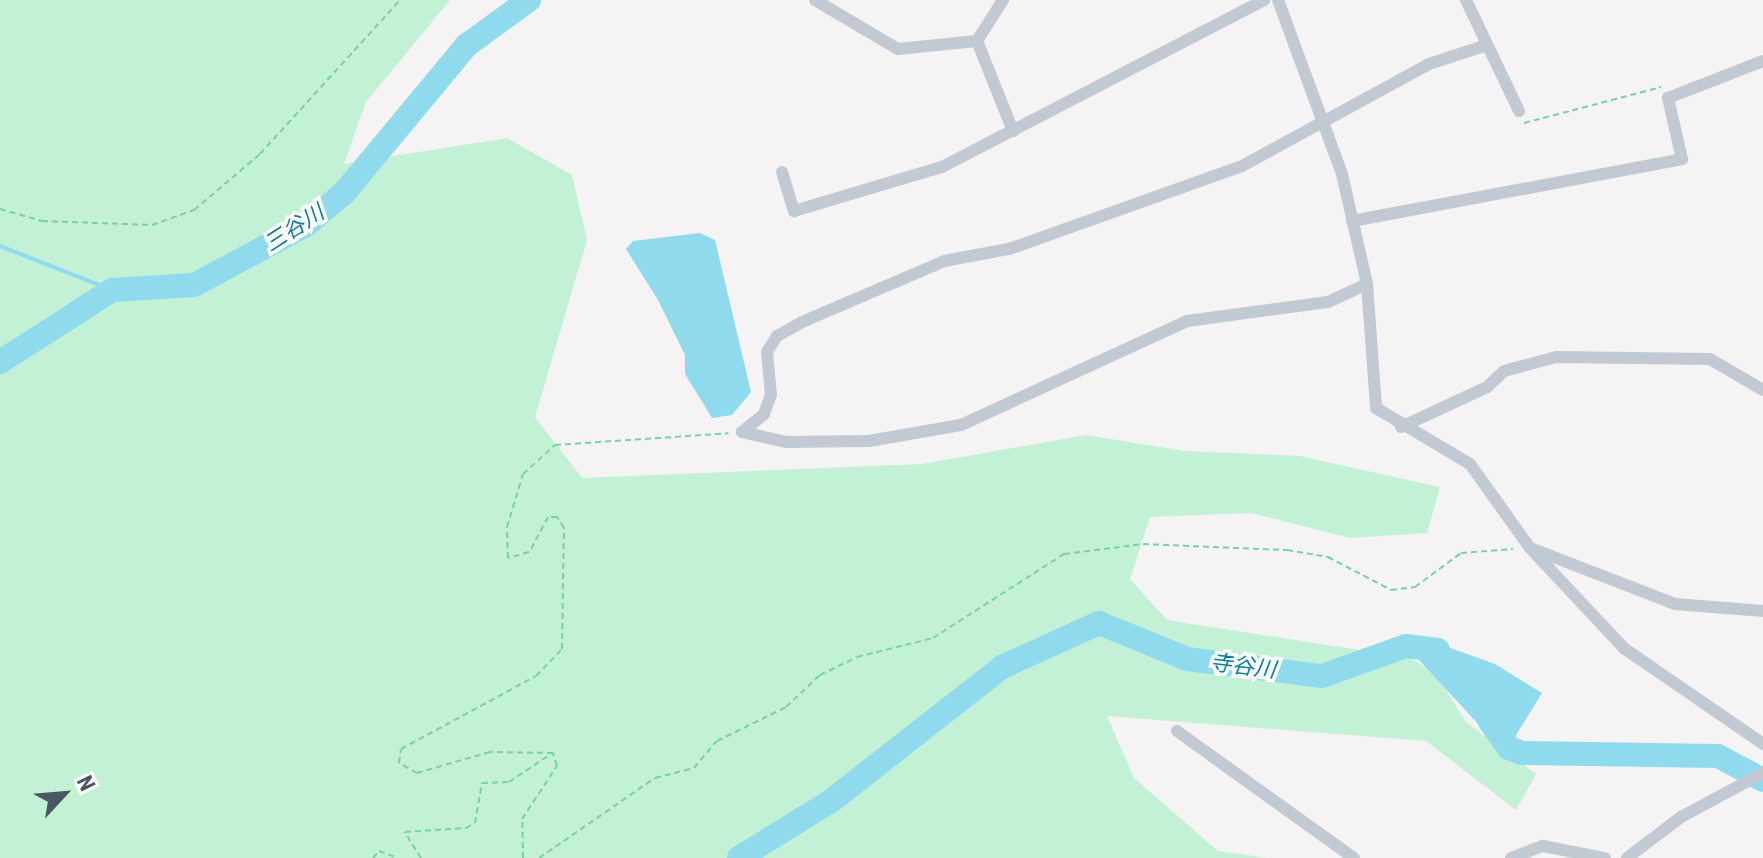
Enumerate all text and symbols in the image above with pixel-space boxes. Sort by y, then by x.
water label: 三谷川 [259,199,329,257]
water label: 寺谷川 [1209,649,1277,683]
north arrow [24,754,104,834]
text: N [72,772,100,795]

